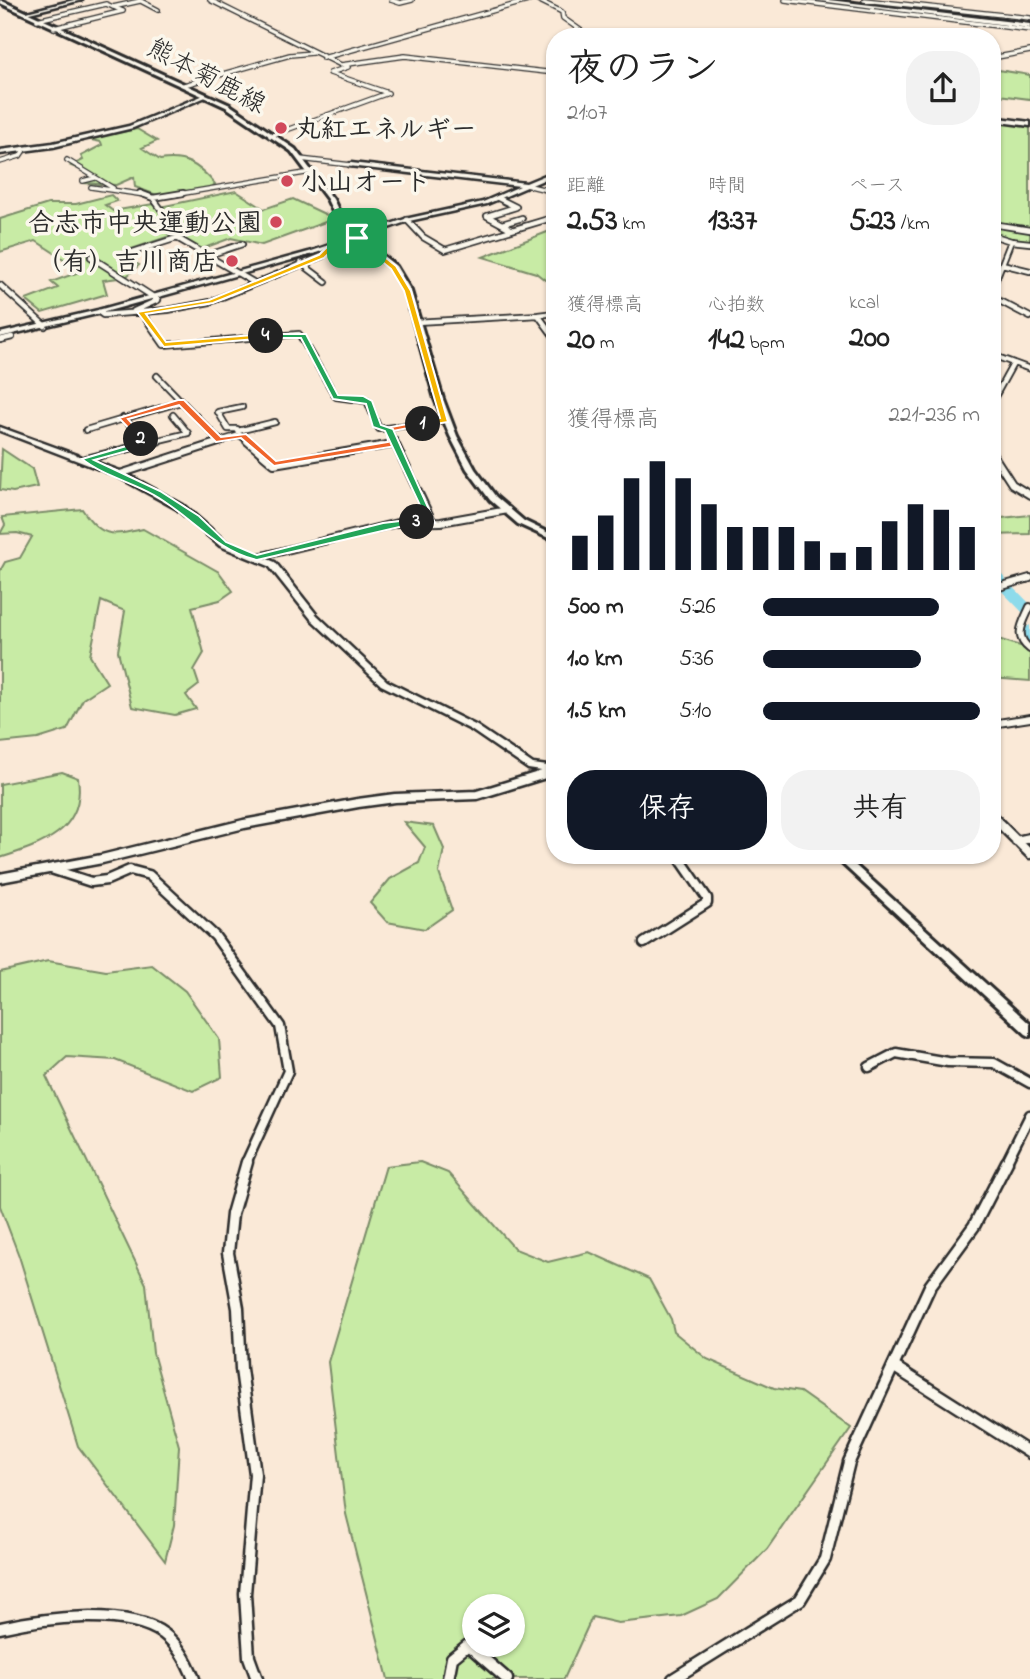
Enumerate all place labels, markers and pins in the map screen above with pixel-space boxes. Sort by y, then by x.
place label: 丸紅エネルギー [295,112,476,150]
marker: 丸紅エネルギー [273,120,289,136]
place label: 小山オート [301,165,431,203]
marker: 小山オート [279,173,295,189]
place label: 合志市中央運動公園 [28,206,262,244]
pin [327,208,387,268]
marker: 合志市中央運動公園 [268,214,284,230]
place label: （有）吉川商店 [36,245,218,283]
marker: （有）吉川商店 [224,253,240,269]
pin: 4 [248,318,284,354]
pin: 1 [406,406,440,442]
pin: 2 [124,422,158,457]
pin: 3 [400,504,434,540]

